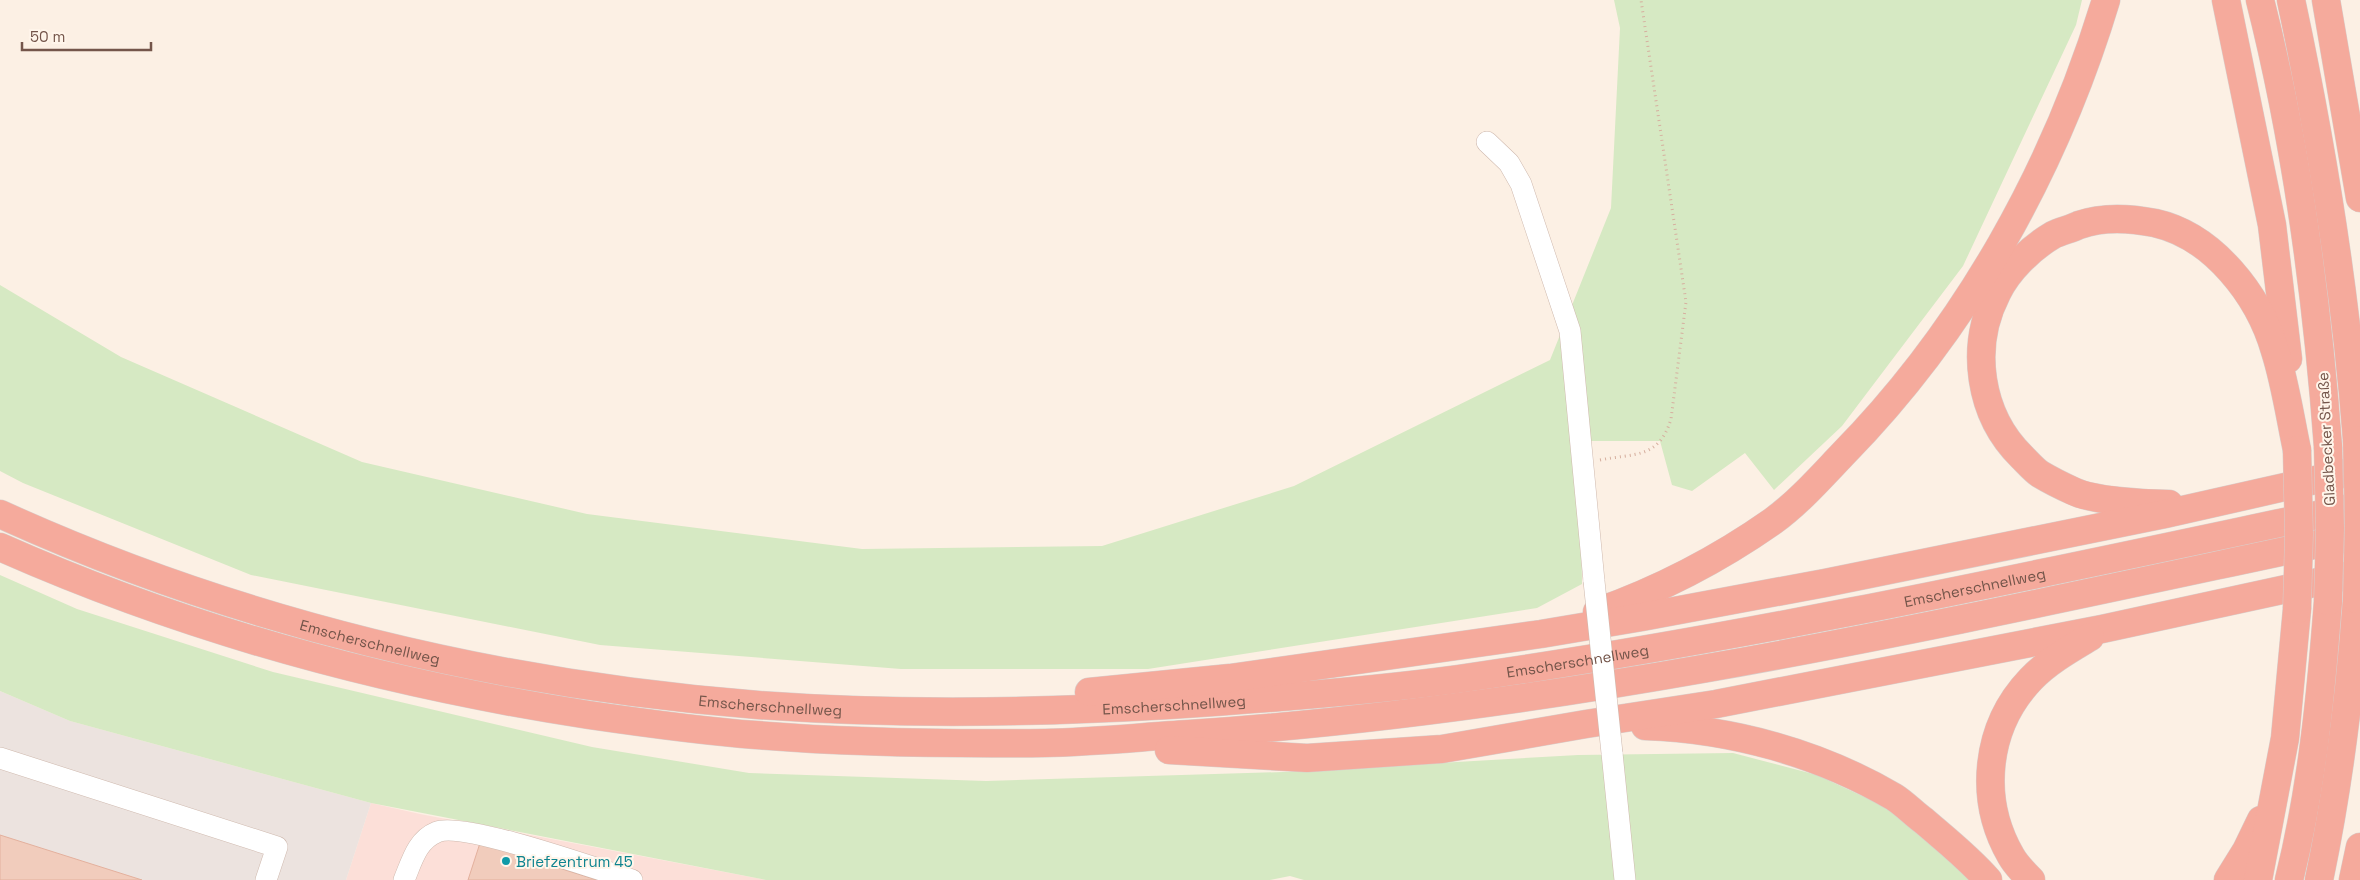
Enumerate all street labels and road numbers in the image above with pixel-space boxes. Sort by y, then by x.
street label: Gladbecker Straße [2313,372,2339,506]
street label: Emscherschnellweg [1902,563,2047,611]
street label: Emscherschnellweg [298,615,442,668]
street label: Emscherschnellweg [1505,640,1650,681]
street label: Emscherschnellweg [698,690,843,719]
street label: Emscherschnellweg [1102,690,1246,718]

